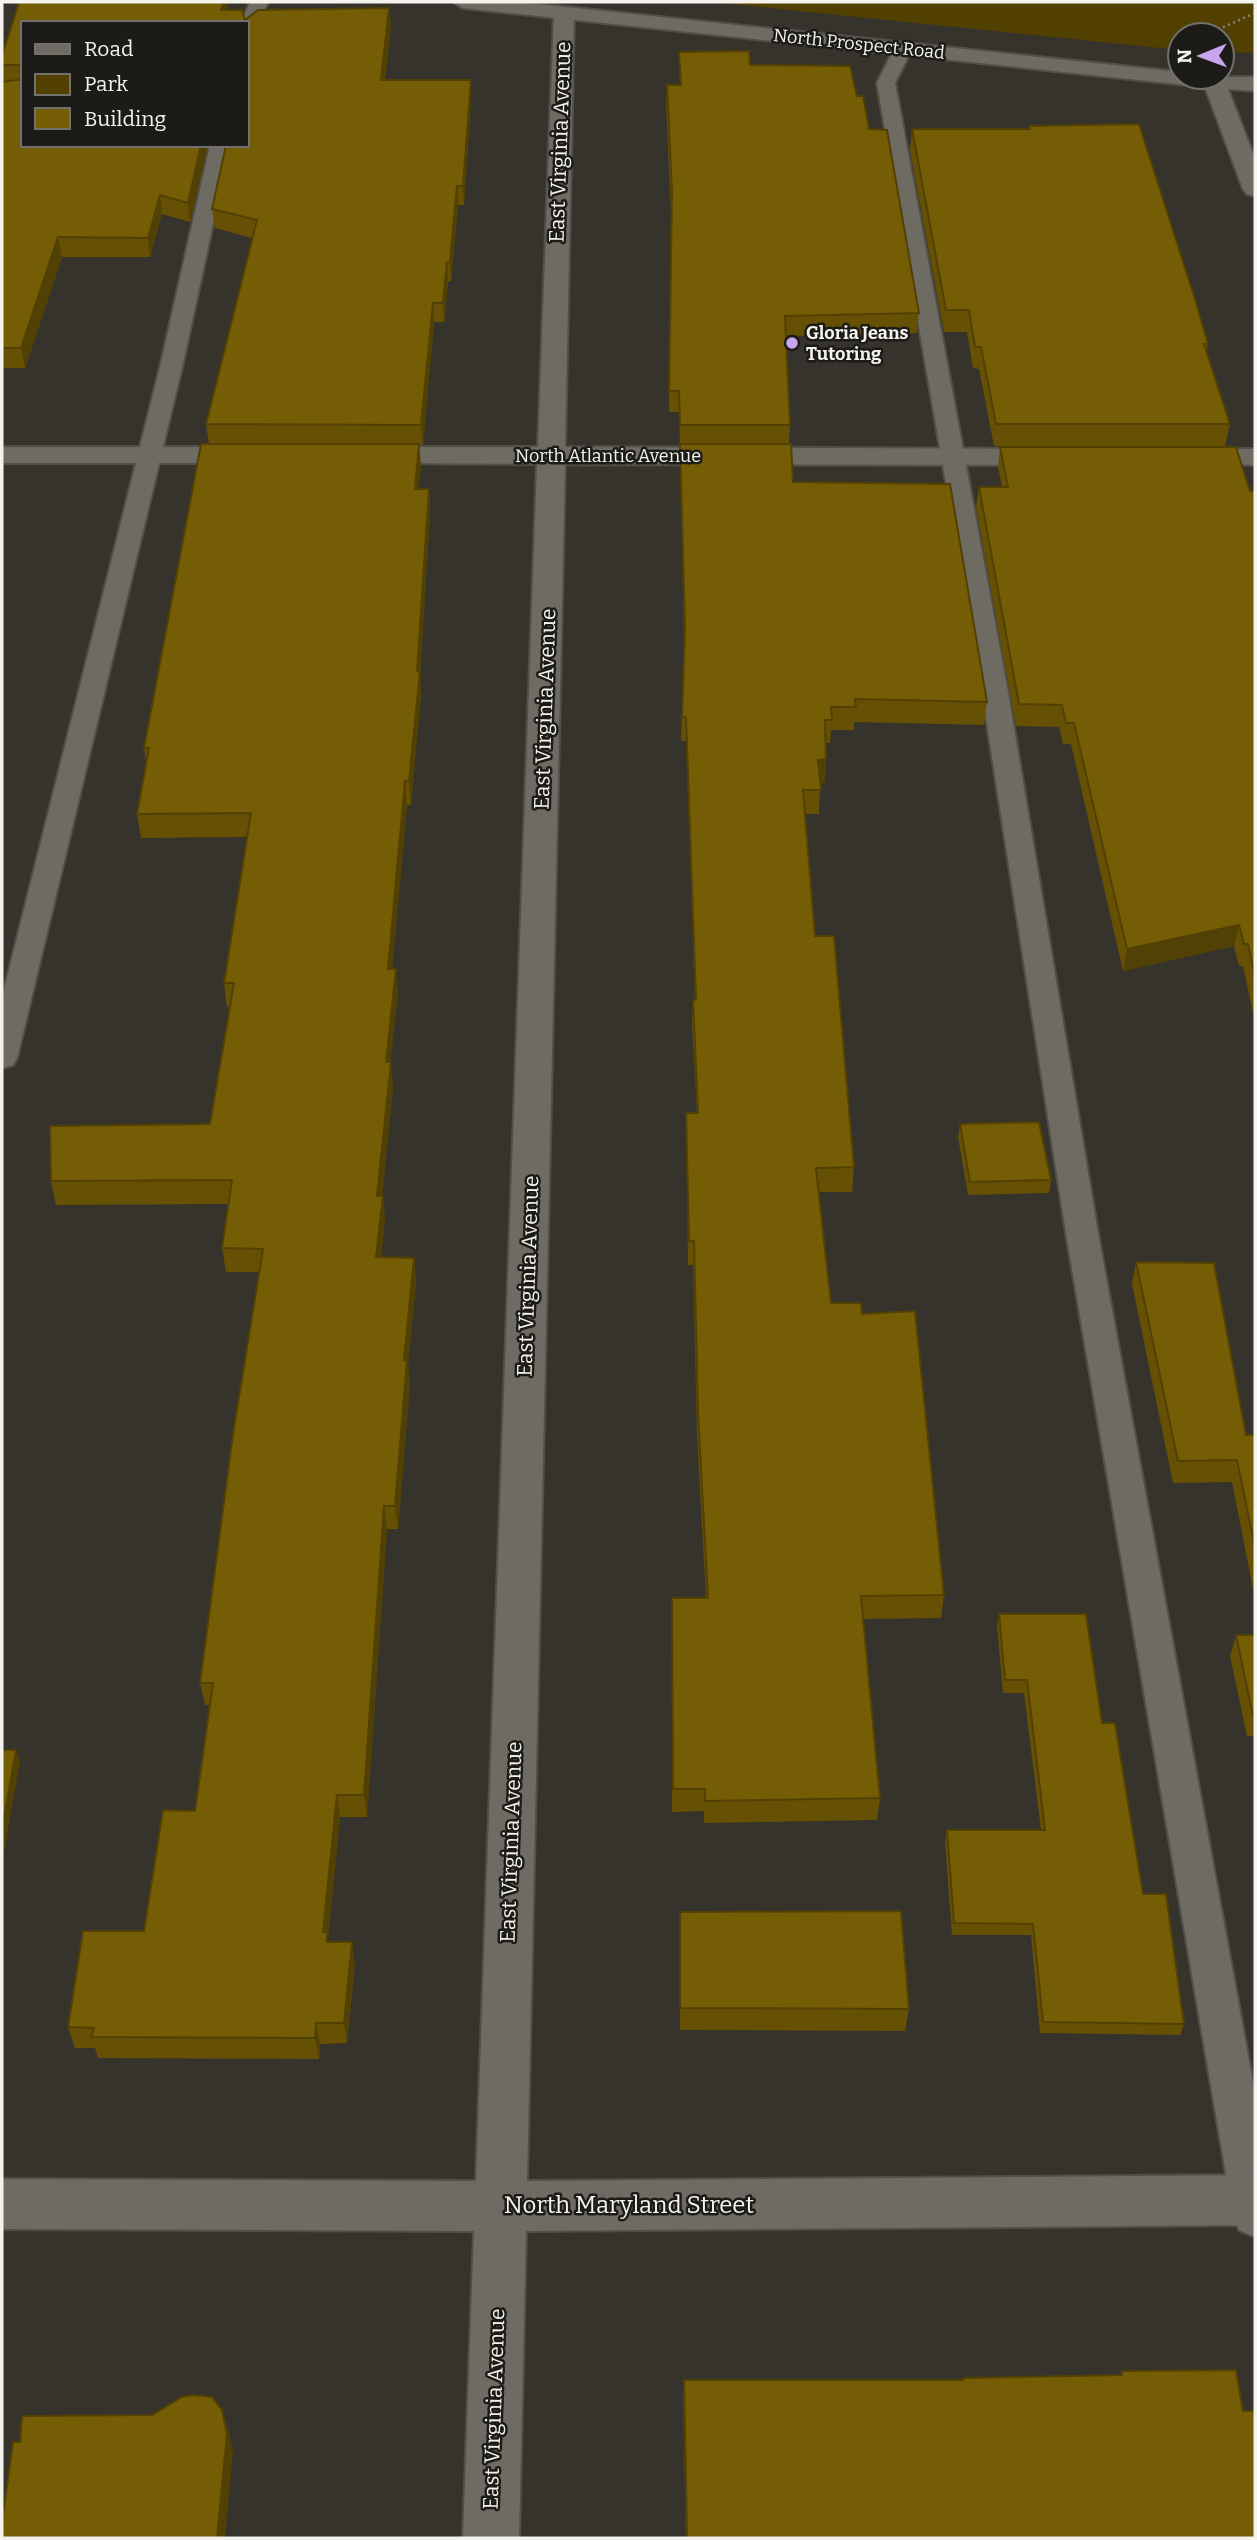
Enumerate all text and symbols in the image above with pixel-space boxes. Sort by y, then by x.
legend [21,21,248,147]
north arrow [1166,21,1236,91]
street label: North Prospect Road [772,24,946,64]
text: Road [84,36,133,62]
street label: East Virginia Avenue [543,41,577,243]
text: N [1173,48,1196,64]
text: Park [84,71,128,97]
text: Building [84,106,167,132]
place label: Gloria Jeans Tutoring [806,322,909,365]
marker: Gloria Jeans Tutoring [784,335,800,351]
street label: North Atlantic Avenue [515,445,701,467]
street label: East Virginia Avenue [528,608,562,810]
street label: East Virginia Avenue [511,1175,545,1377]
street label: East Virginia Avenue [494,1741,528,1943]
street label: North Maryland Street [504,2191,755,2219]
street label: East Virginia Avenue [477,2308,511,2510]

